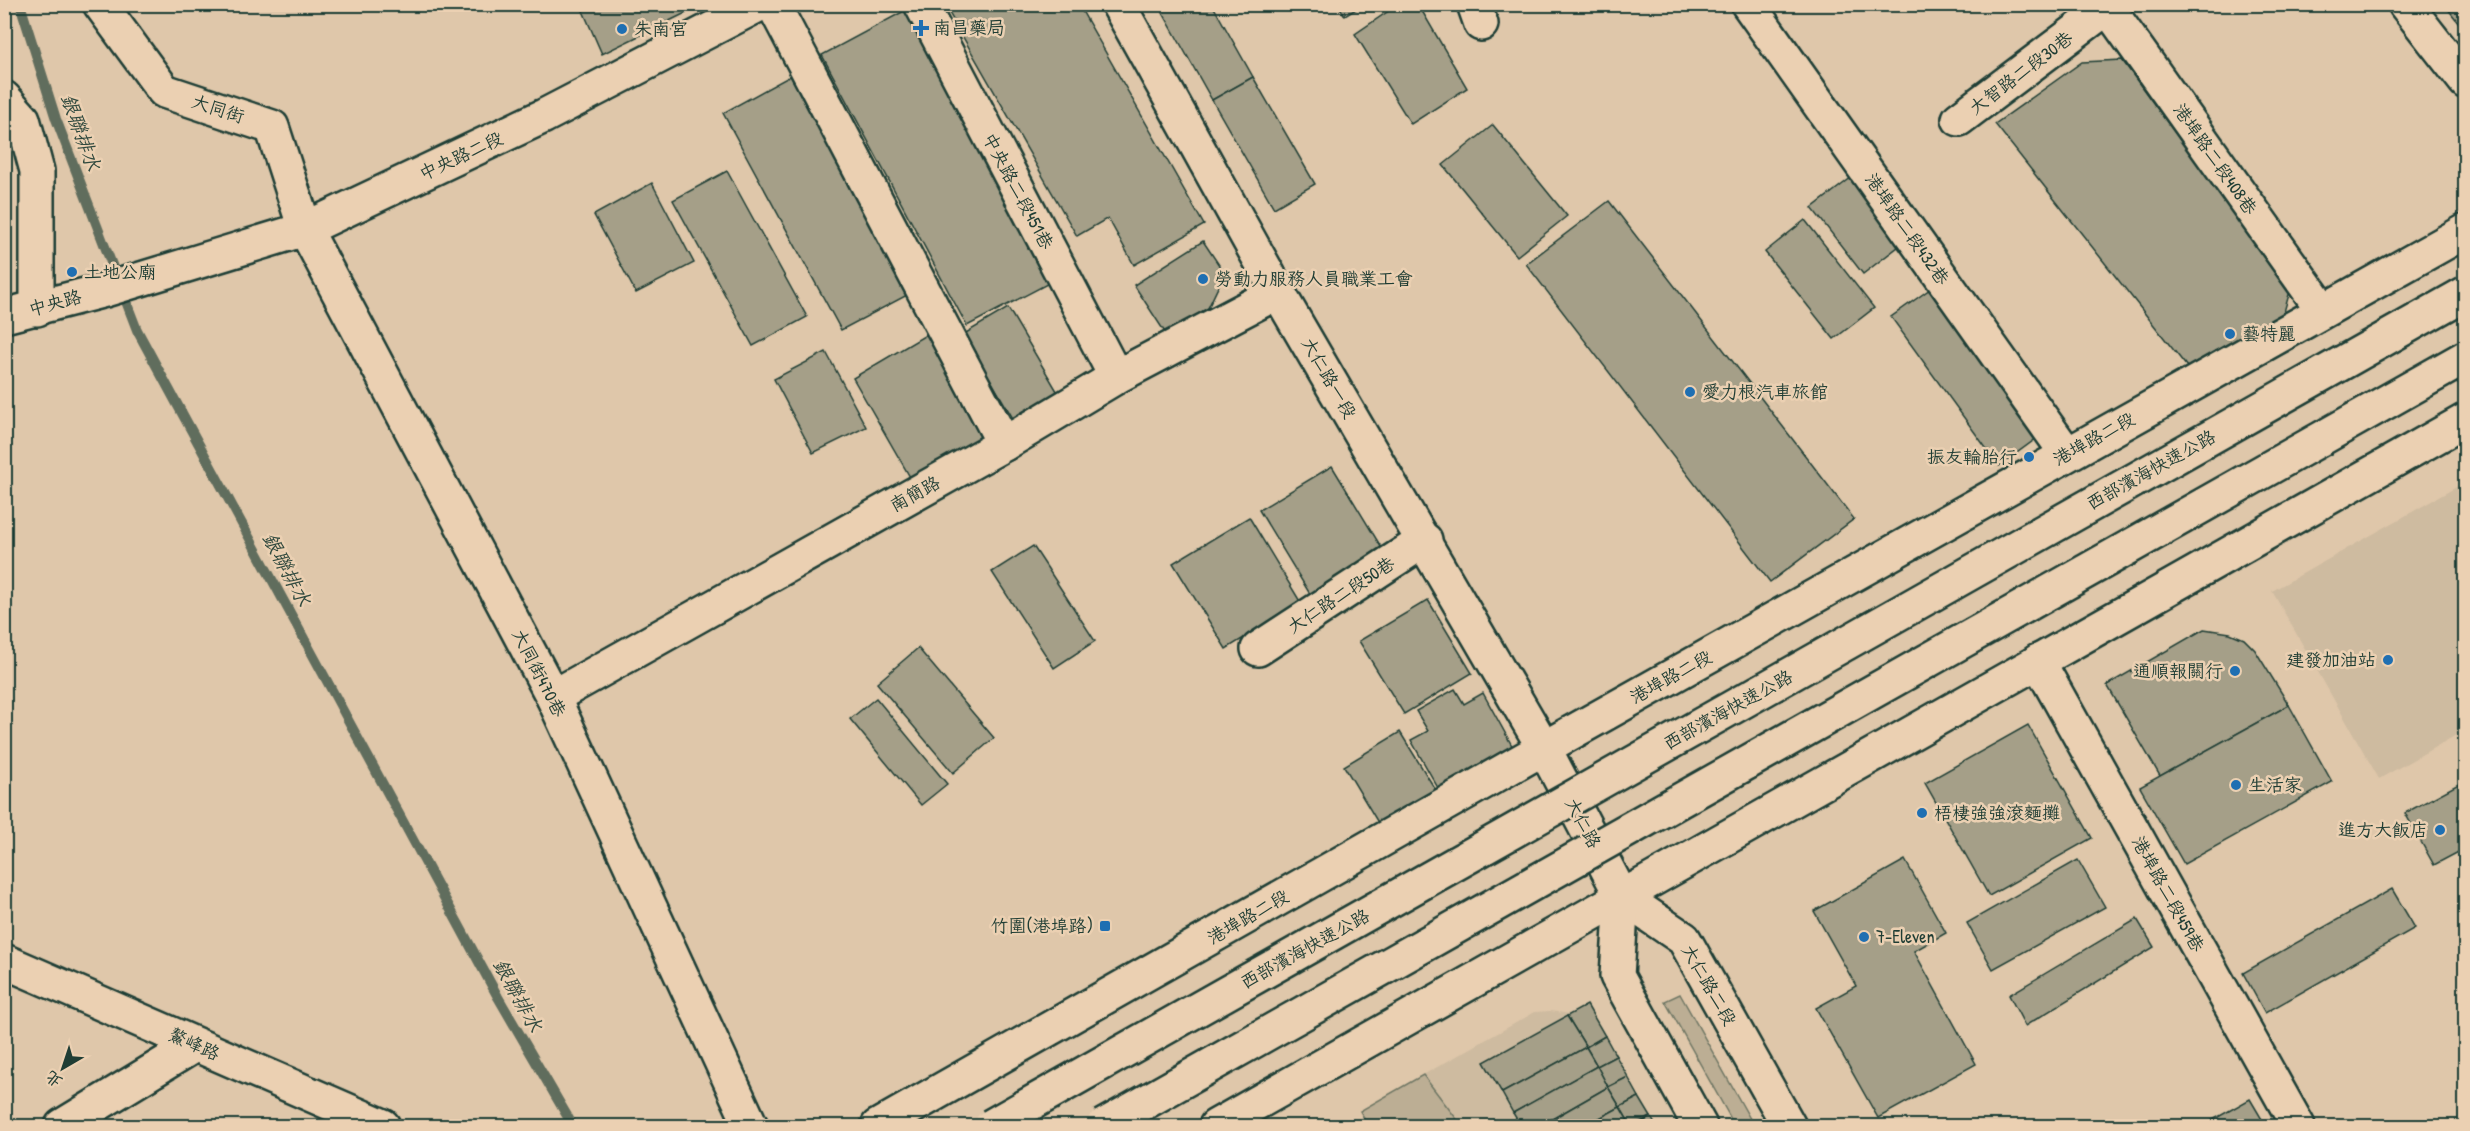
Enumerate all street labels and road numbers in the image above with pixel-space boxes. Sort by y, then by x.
street label: 大智路二段30巷 [1964,25,2078,120]
street label: 大同街 [189,88,248,129]
street label: 港埠路二段408巷 [2168,98,2263,219]
street label: 中央路二段 [415,125,507,186]
street label: 中央路二段451巷 [977,128,1060,254]
street label: 港埠路二段432巷 [1860,168,1955,290]
street label: 中央路 [26,283,84,322]
street label: 大仁路一段 [1296,333,1363,423]
street label: 港埠路二段 [2048,406,2139,471]
street label: 西部濱海快速公路 [2082,424,2220,515]
street label: 南簡路 [885,470,944,518]
street label: 大仁路二段50巷 [1282,550,1399,639]
street label: 大同街470巷 [507,624,572,721]
street label: 港埠路二段 [1625,644,1716,709]
street label: 西部濱海快速公路 [1659,664,1797,755]
street label: 大仁路 [1560,793,1607,852]
street label: 港埠路二段459巷 [2126,831,2211,956]
street label: 港埠路二段 [1203,883,1293,950]
street label: 西部濱海快速公路 [1236,903,1374,994]
street label: 大仁路二段 [1676,940,1743,1030]
street label: 鰲峰路 [164,1021,224,1066]

